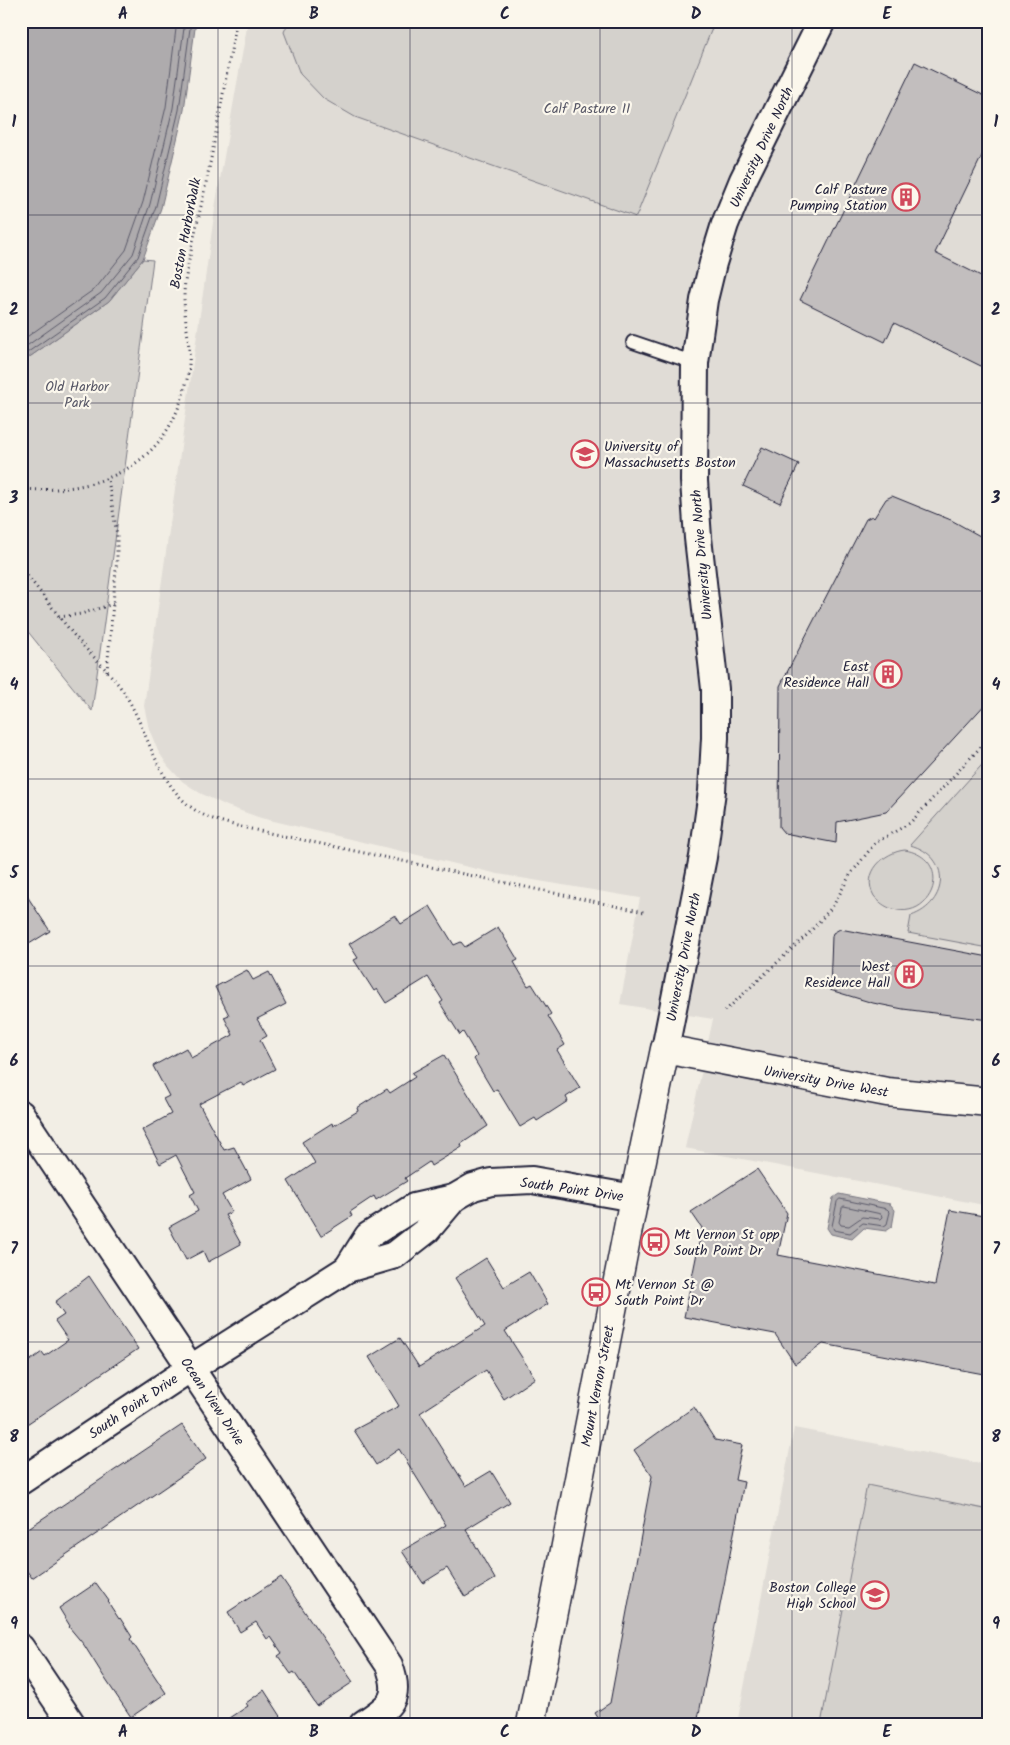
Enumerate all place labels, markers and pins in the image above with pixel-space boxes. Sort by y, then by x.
place label: Calf Pasture Pumping Station [790,179,888,217]
building icon: Calf Pasture Pumping Station [891,182,921,212]
place label: University of Massachusetts Boston [604,436,736,474]
school or university icon: University of Massachusetts Boston [570,439,600,469]
place label: East Residence Hall [784,656,870,694]
building icon: East Residence Hall [873,659,903,689]
place label: West Residence Hall [805,956,891,994]
building icon: West Residence Hall [894,959,924,989]
place label: Mt Vernon St opp South Point Dr [674,1224,780,1262]
bus stop icon: Mt Vernon St opp South Point Dr [640,1227,670,1257]
place label: Mt Vernon St @ South Point Dr [615,1274,714,1312]
bus stop icon: Mt Vernon St @ South Point Dr [581,1277,611,1307]
place label: Boston College High School [769,1577,857,1615]
school or university icon: Boston College High School [860,1580,890,1610]

